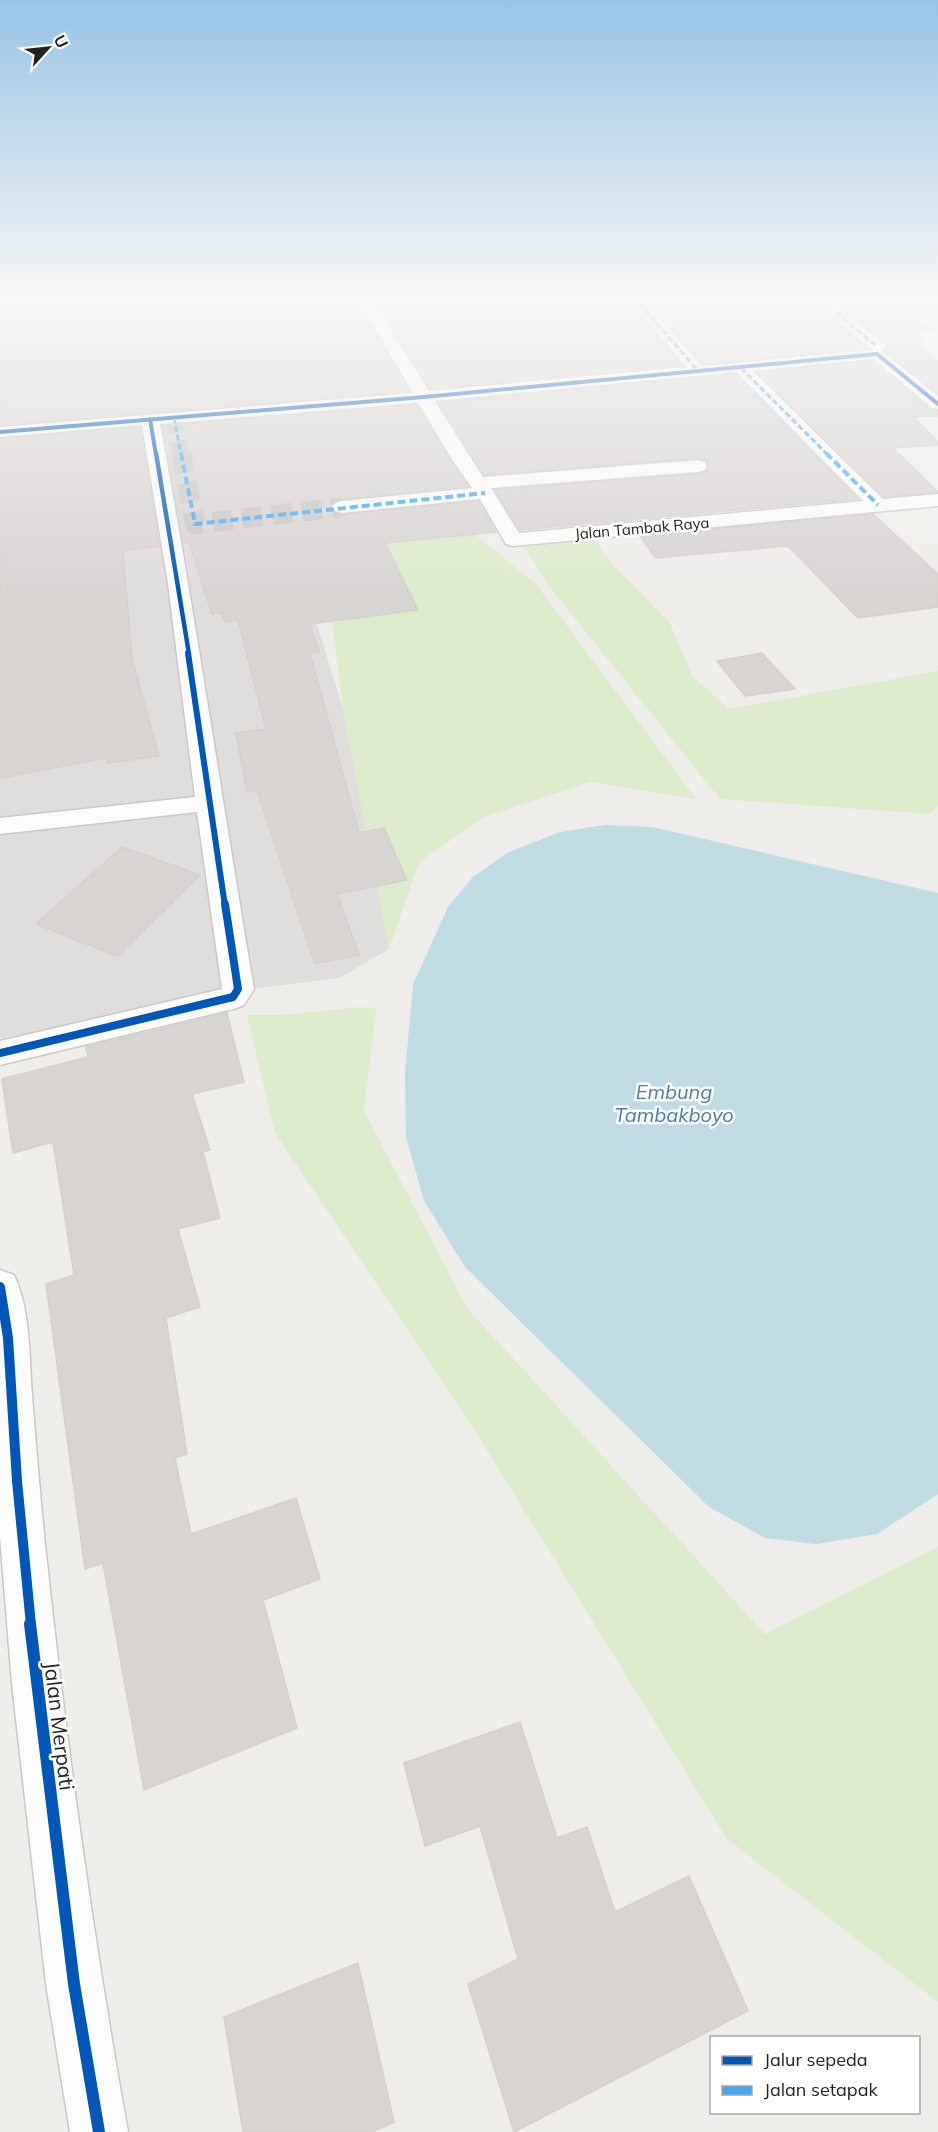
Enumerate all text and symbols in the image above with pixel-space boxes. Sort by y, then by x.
north arrow [18,18,78,78]
text: U [50,31,73,51]
street label: Jalan Tambak Raya [574,513,710,543]
water label: Embung Tambakboyo [614,1079,734,1127]
street label: Jalan Merpati [39,1660,81,1792]
legend [710,2036,920,2114]
text: Jalur sepeda [764,2048,868,2071]
text: Jalan setapak [764,2078,878,2101]

